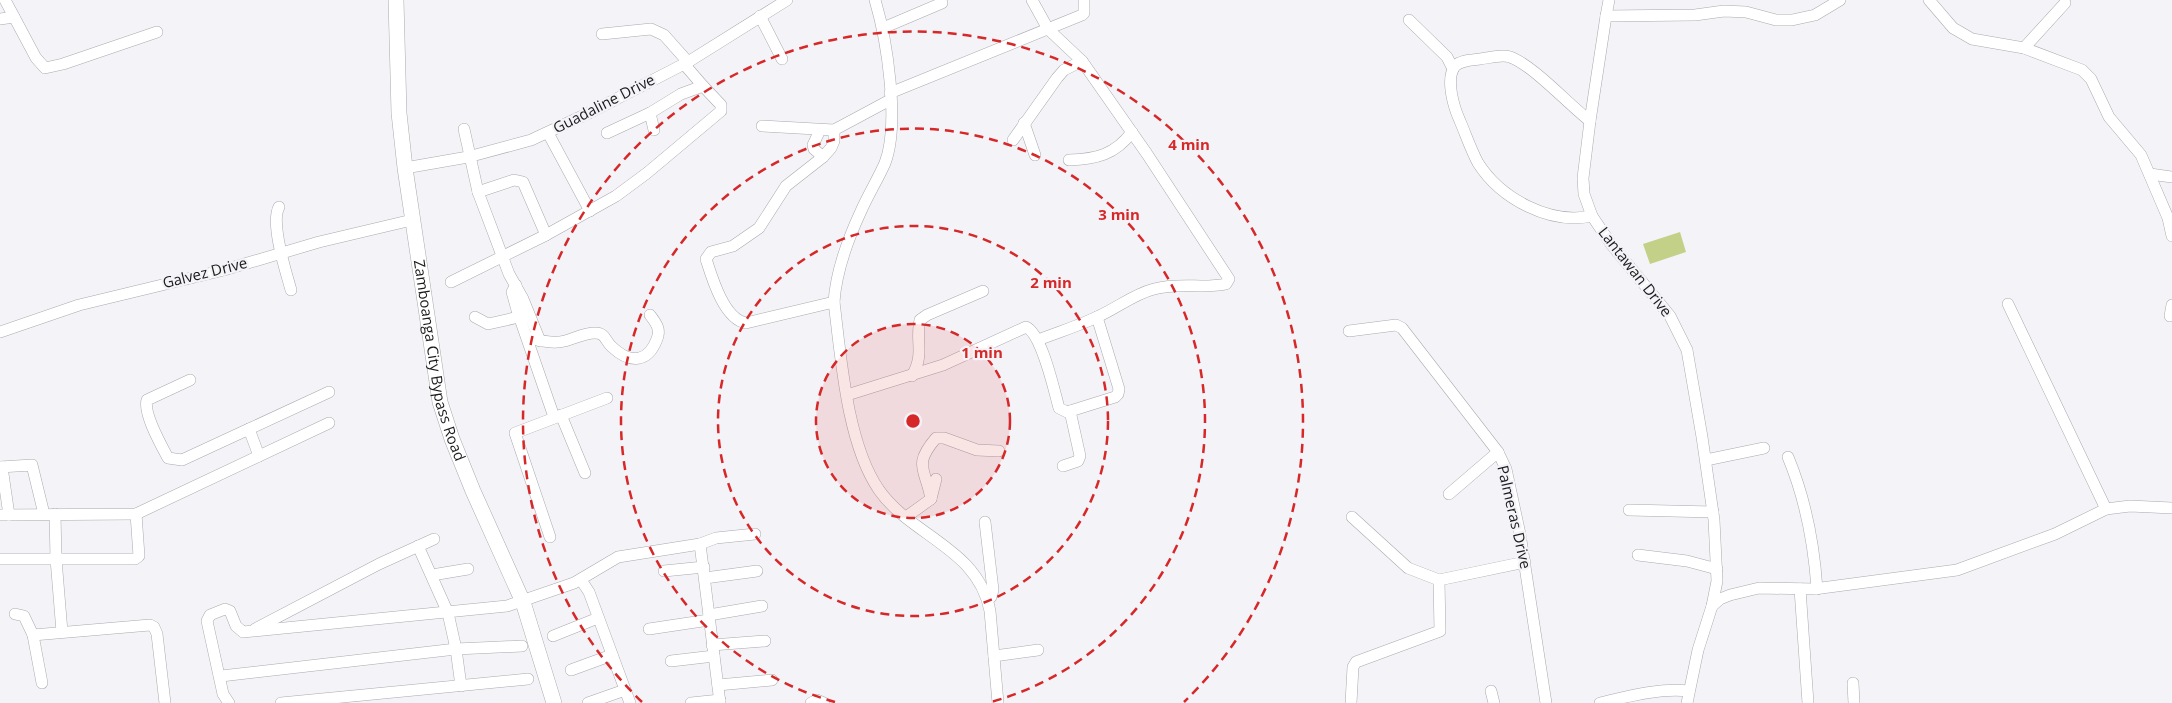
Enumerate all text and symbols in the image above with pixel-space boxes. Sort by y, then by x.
street label: Guadaline Drive [549,69,658,137]
text: 4 min [1168,134,1210,154]
text: 3 min [1098,204,1140,224]
street label: Lantawan Drive [1594,222,1677,320]
street label: Galvez Drive [160,252,249,292]
street label: Zamboanga City Bypass Road [410,258,471,464]
text: 2 min [1030,272,1072,292]
text: 1 min [961,342,1003,362]
centre of rings [904,412,922,430]
street label: Palmeras Drive [1493,463,1537,571]

